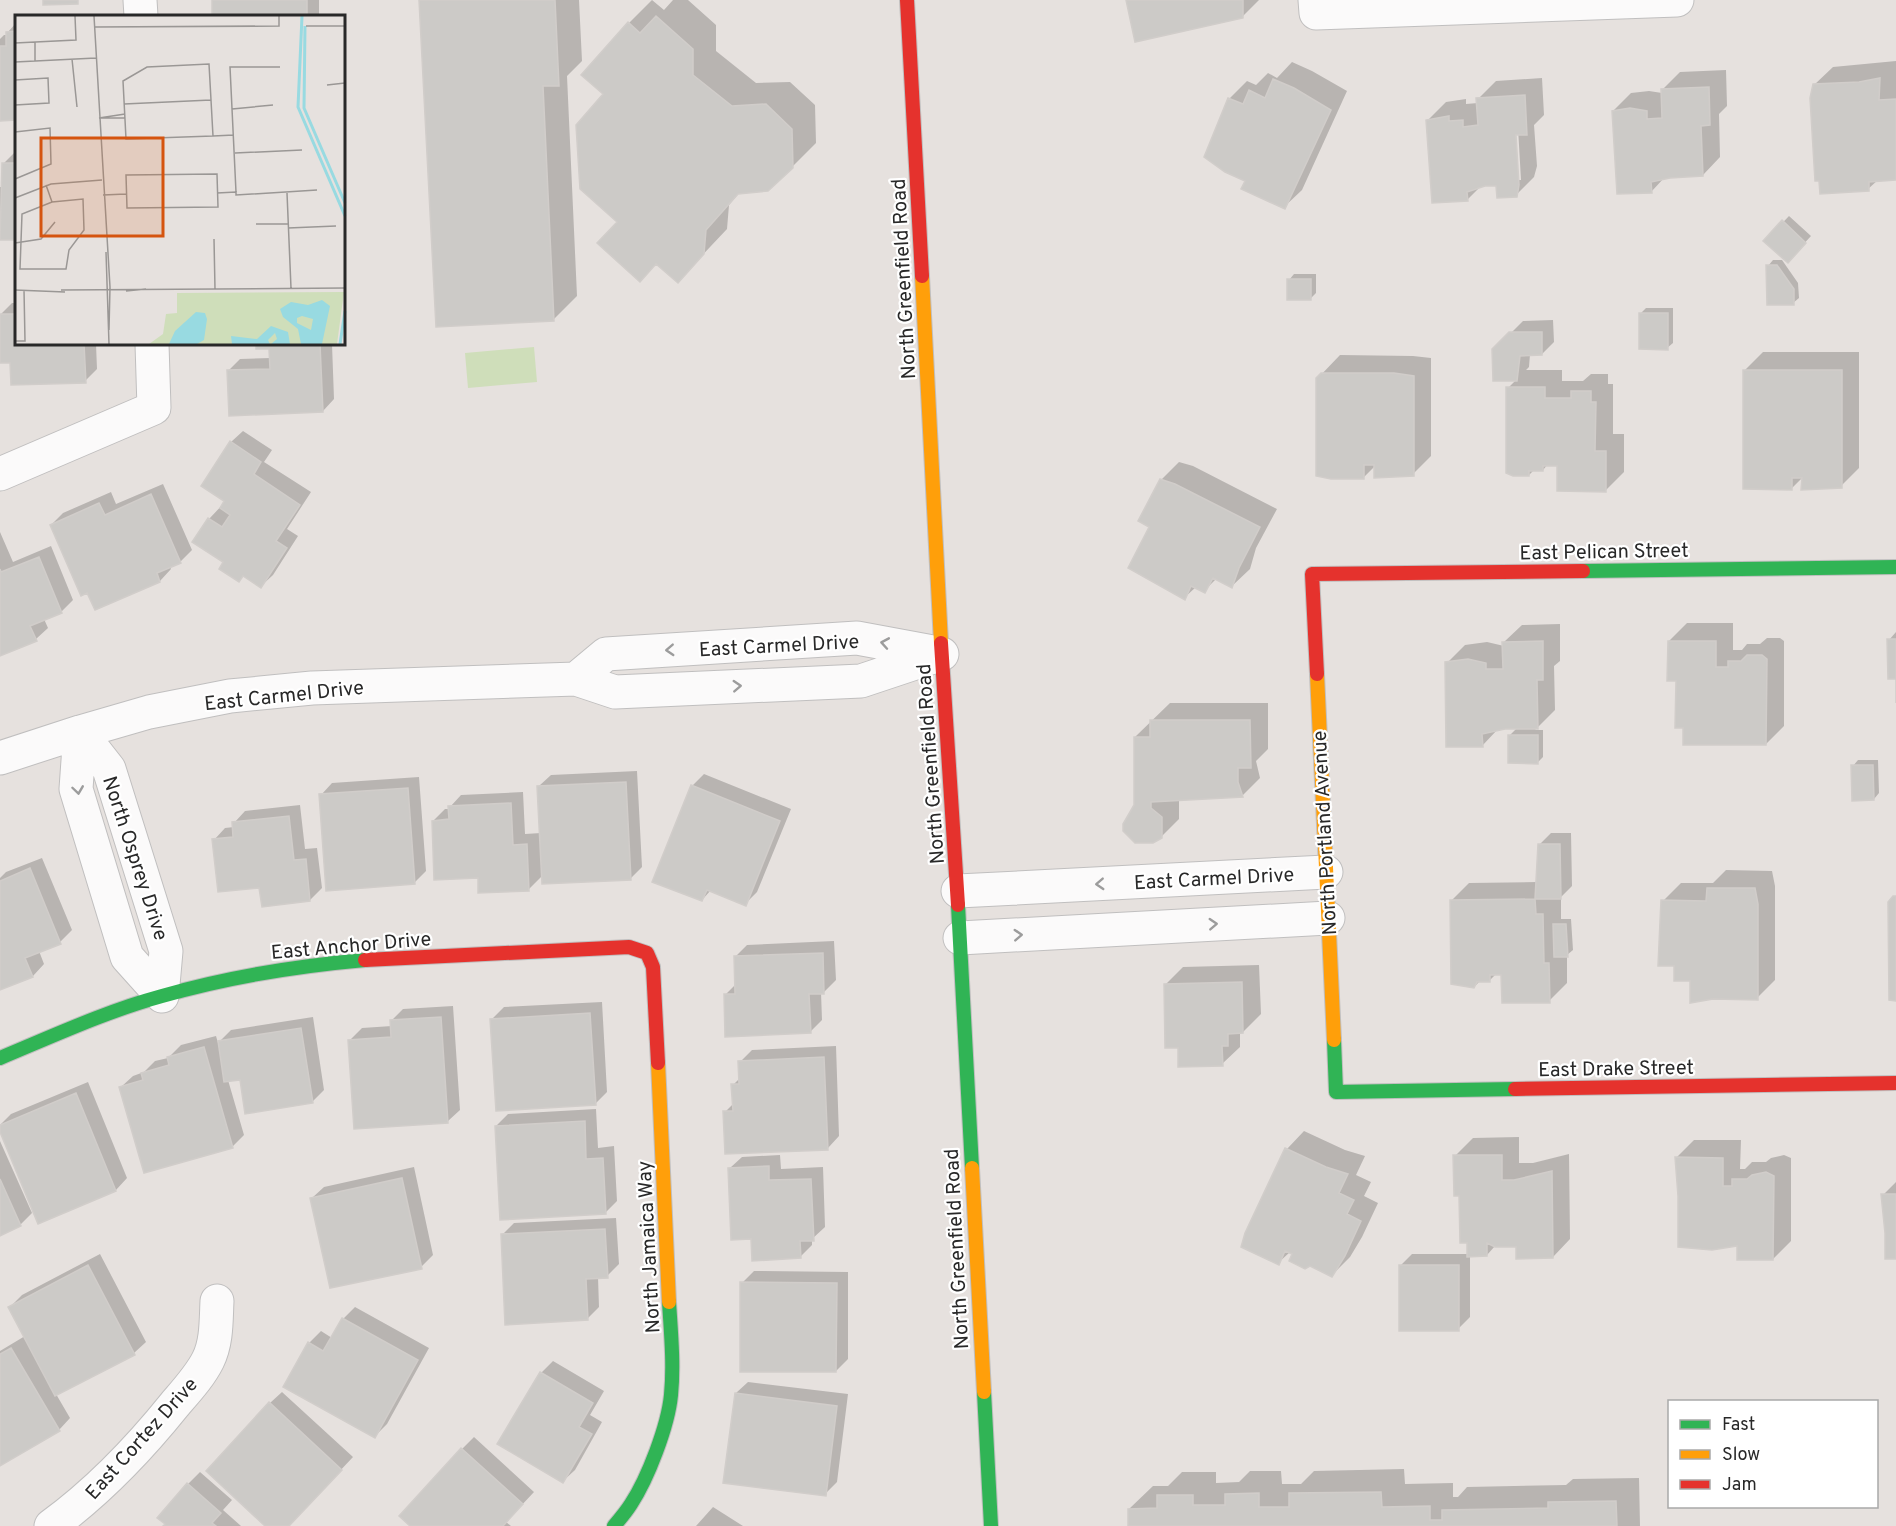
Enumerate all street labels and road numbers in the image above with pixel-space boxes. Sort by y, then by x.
street label: North Greenfield Road [887,178,923,380]
street label: East Pelican Street [1519,539,1689,567]
street label: East Carmel Drive [698,630,860,664]
street label: North Greenfield Road [912,663,952,865]
street label: East Carmel Drive [203,676,365,718]
street label: North Portland Avenue [1308,730,1344,936]
street label: North Osprey Drive [95,773,173,944]
street label: East Carmel Drive [1133,863,1295,897]
street label: East Anchor Drive [270,927,432,967]
street label: East Drake Street [1538,1056,1694,1084]
street label: North Greenfield Road [940,1148,976,1350]
street label: North Jamaica Way [632,1160,668,1334]
street label: East Cortez Drive [81,1373,204,1506]

